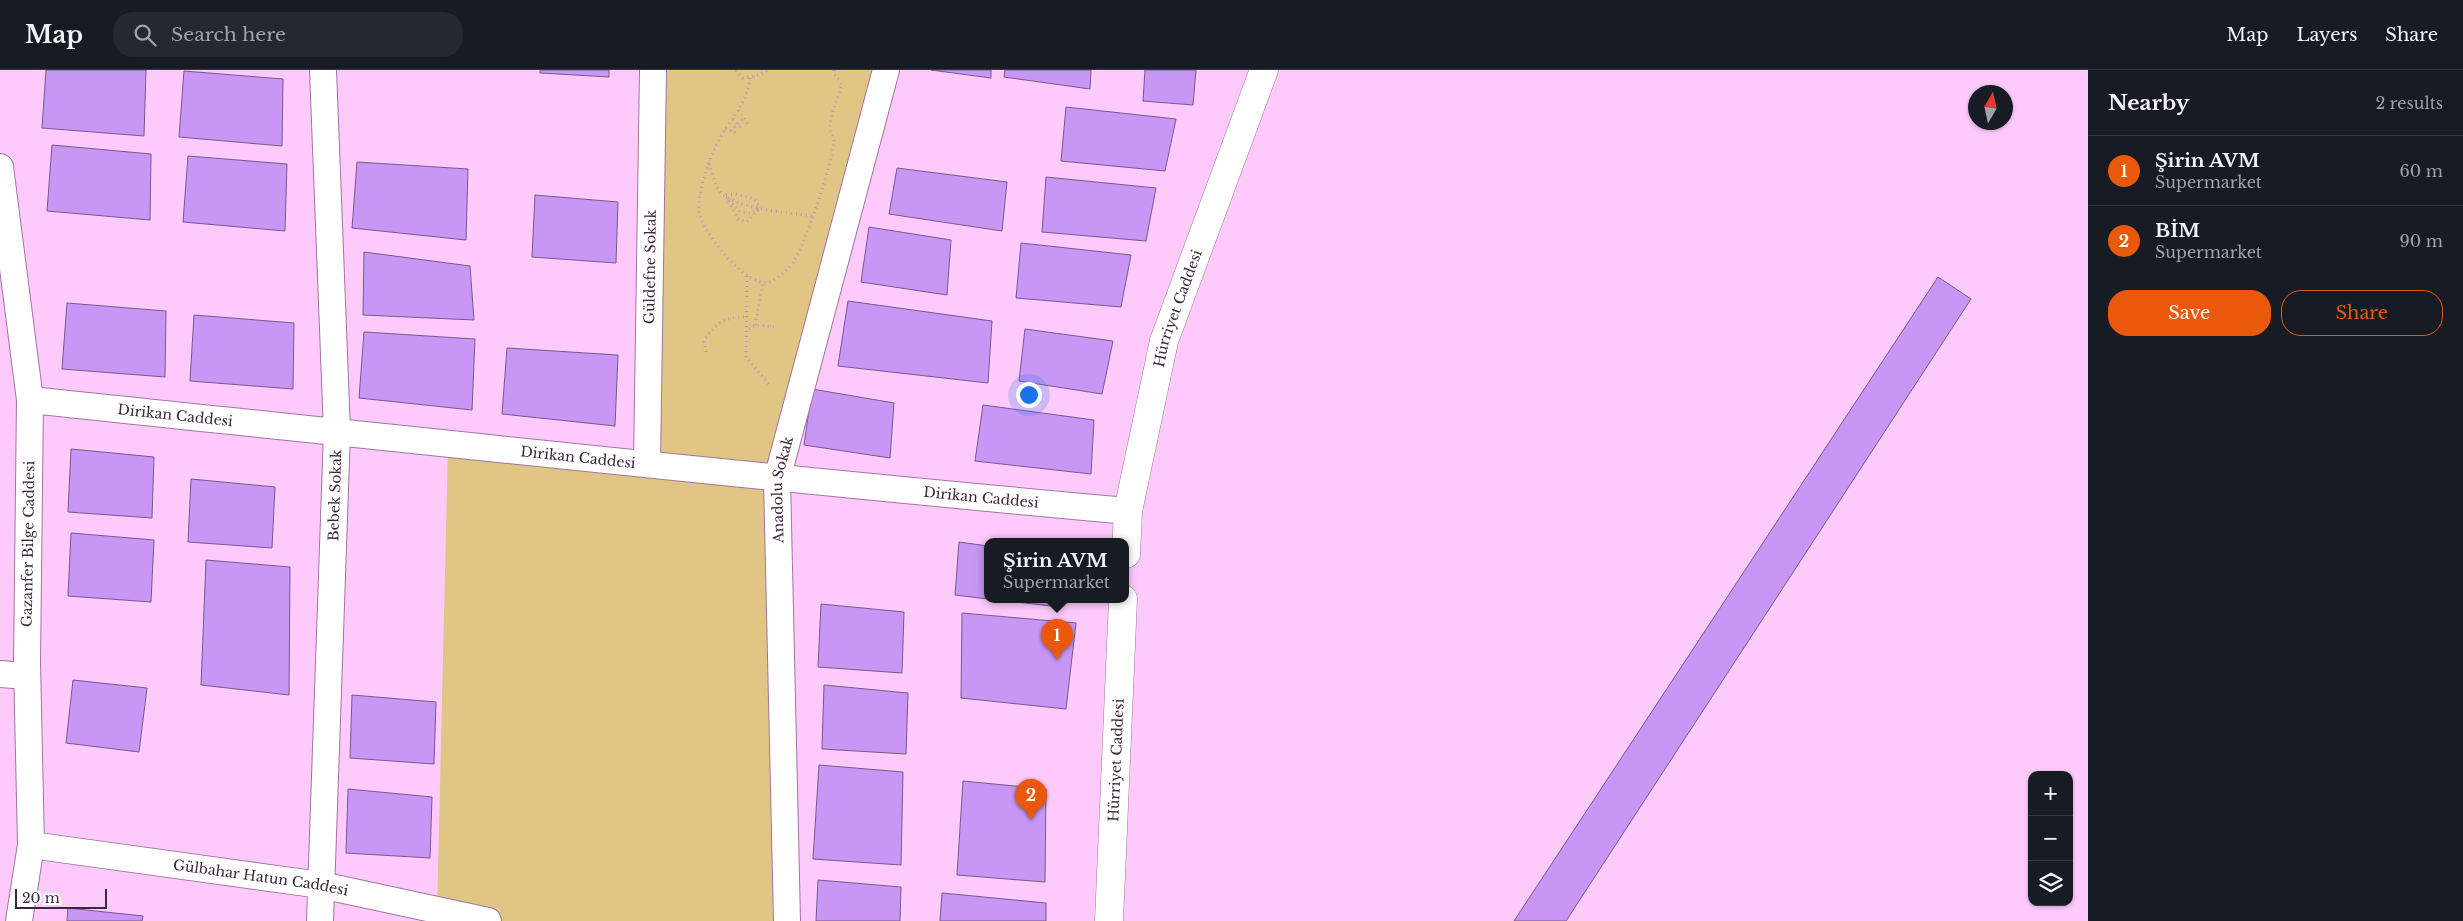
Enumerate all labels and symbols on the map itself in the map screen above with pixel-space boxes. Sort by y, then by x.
north arrow [1968,85,2013,130]
street label: Güldefne Sokak [640,209,660,324]
street label: Hürriyet Caddesi [1150,247,1206,369]
your location [1016,382,1042,408]
street label: Dirikan Caddesi [117,400,234,430]
street label: Anadolu Sokak [768,434,797,544]
street label: Dirikan Caddesi [520,442,637,472]
street label: Bebek Sokak [324,449,345,541]
street label: Gazanfer Bilge Caddesi [18,460,38,627]
street label: Dirikan Caddesi [923,483,1040,512]
pin: 1 [1041,619,1073,660]
street label: Hürriyet Caddesi [1104,698,1128,822]
pin: 2 [1015,779,1047,820]
street label: Gülbahar Hatun Caddesi [172,856,350,900]
scale bar [15,886,108,909]

